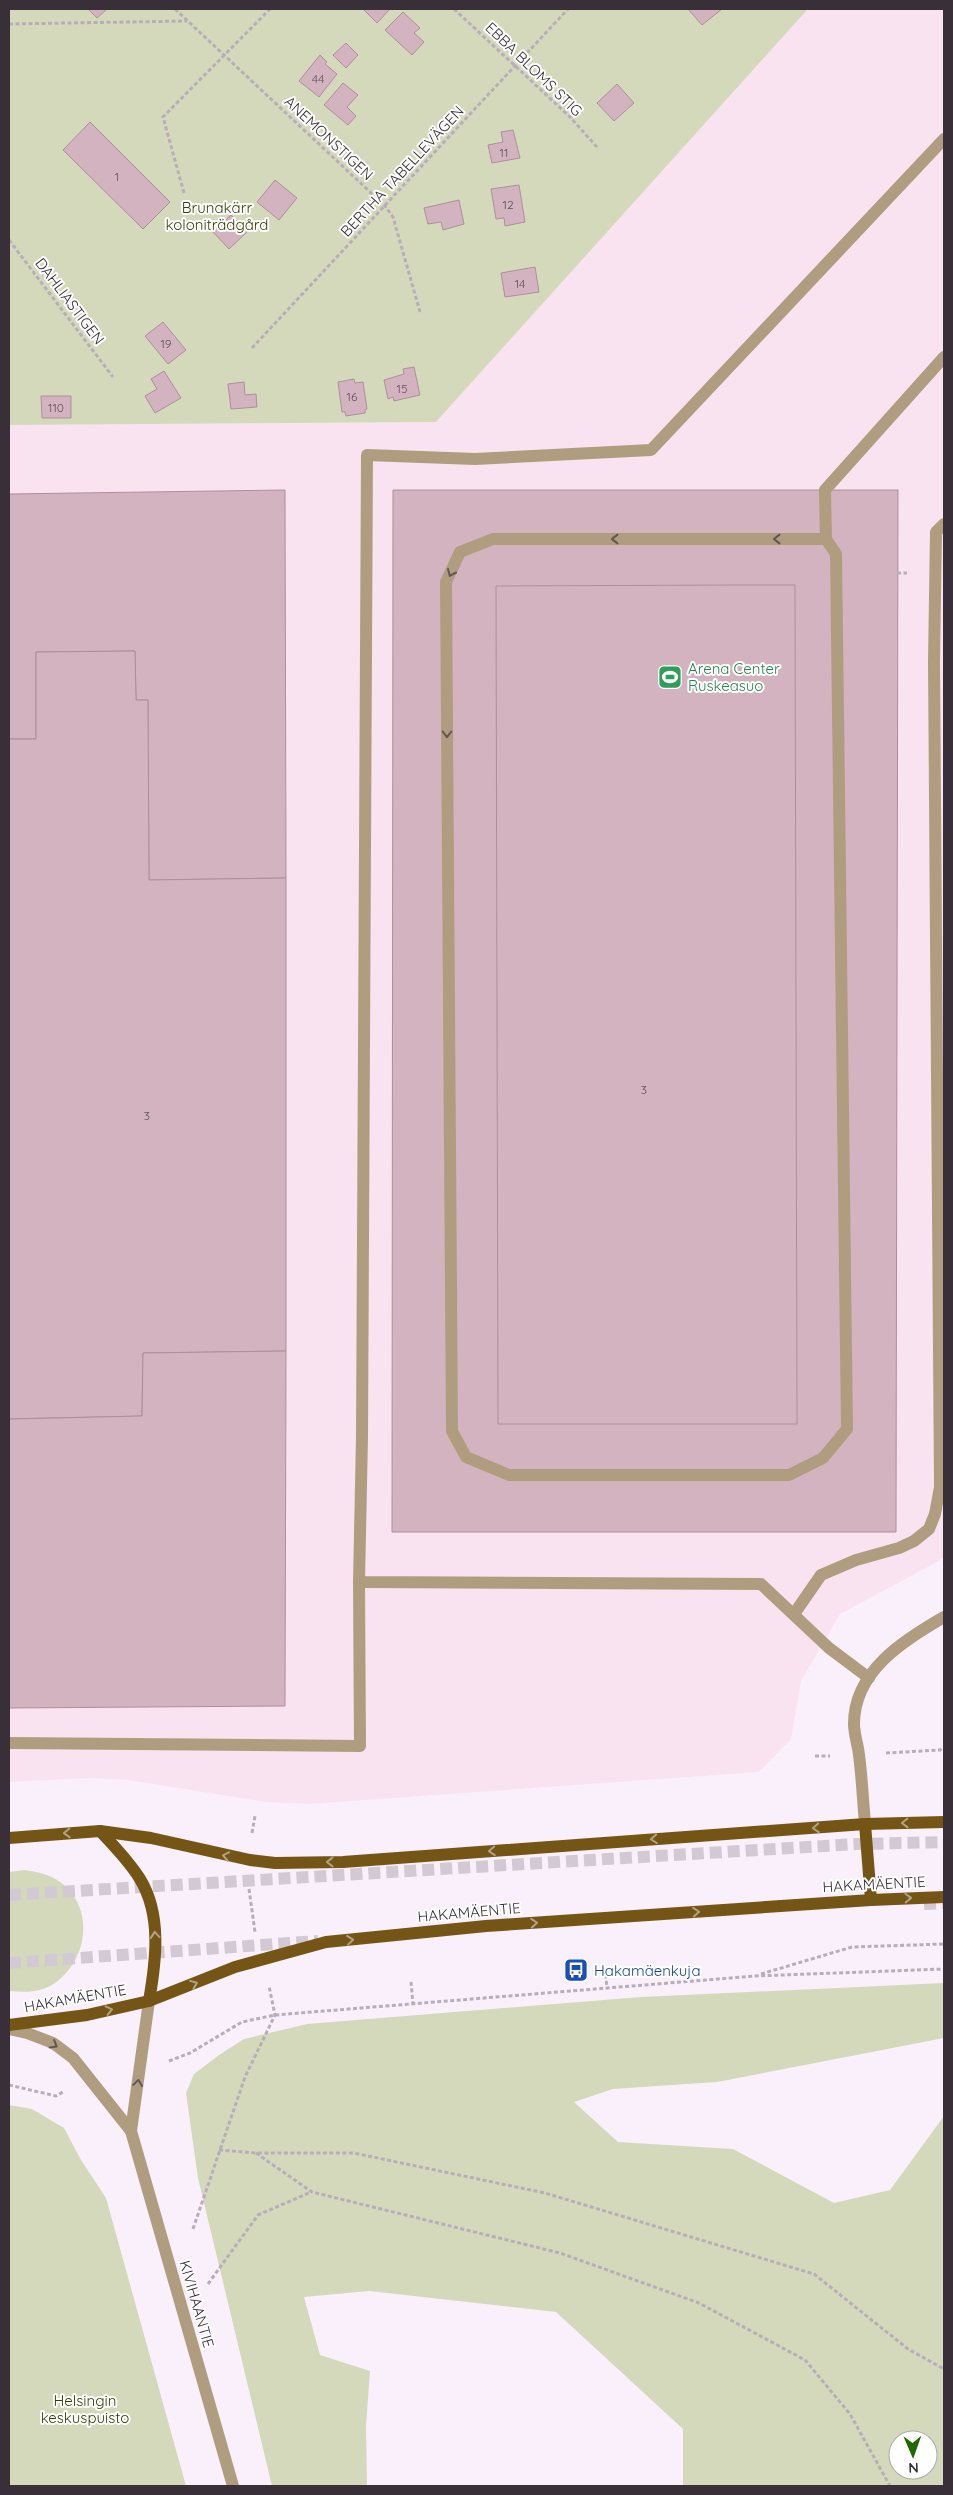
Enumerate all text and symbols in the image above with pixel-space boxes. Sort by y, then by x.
street label: EBBA BLOMS STIG [482,18,586,120]
house number: 44 [312,71,324,86]
street label: ANEMONSTIGEN [280,92,378,184]
street label: BERTHA TABELLEVÄGEN [336,102,468,240]
house number: 11 [500,145,508,160]
house number: 1 [115,169,119,184]
house number: 12 [502,197,514,212]
park label: Brunakärr koloniträdgård [166,198,268,234]
street label: DAHLIASTIGEN [31,254,109,348]
house number: 14 [515,276,525,291]
house number: 19 [160,336,172,351]
house number: 15 [397,381,407,396]
house number: 16 [347,389,358,404]
house number: 110 [48,400,64,415]
one-way arrow [611,534,618,544]
one-way arrow [773,534,781,544]
one-way arrow [446,568,457,577]
place label: Arena Center Ruskeasuo [688,659,780,695]
sports icon: Arena Center Ruskeasuo [657,664,683,690]
one-way arrow [442,731,452,739]
house number: 3 [641,1082,647,1097]
house number: 3 [144,1108,150,1123]
one-way arrow [900,1818,908,1828]
one-way arrow [812,1822,820,1833]
one-way arrow [62,1828,70,1839]
one-way arrow [650,1834,658,1845]
one-way arrow [488,1846,496,1857]
one-way arrow [222,1851,231,1861]
one-way arrow [326,1857,334,1867]
street label: HAKAMÄENTIE [822,1872,926,1896]
one-way arrow [904,1893,912,1904]
street label: HAKAMÄENTIE [417,1898,521,1926]
one-way arrow [693,1906,701,1917]
one-way arrow [531,1917,539,1928]
one-way arrow [149,1931,160,1939]
one-way arrow [346,1935,354,1946]
bus stop icon: Hakamäenkuja [563,1957,589,1983]
place label: Hakamäenkuja [594,1961,701,1980]
street label: HAKAMÄENTIE [23,1980,127,2016]
one-way arrow [189,1980,198,1990]
one-way arrow [104,2005,113,2016]
one-way arrow [49,2038,58,2048]
one-way arrow [132,2079,142,2087]
street label: KIVIHAANTIE [175,2258,219,2350]
park label: Helsingin keskuspuisto [41,2391,129,2427]
north arrow [888,2430,938,2480]
text: N [908,2459,919,2477]

